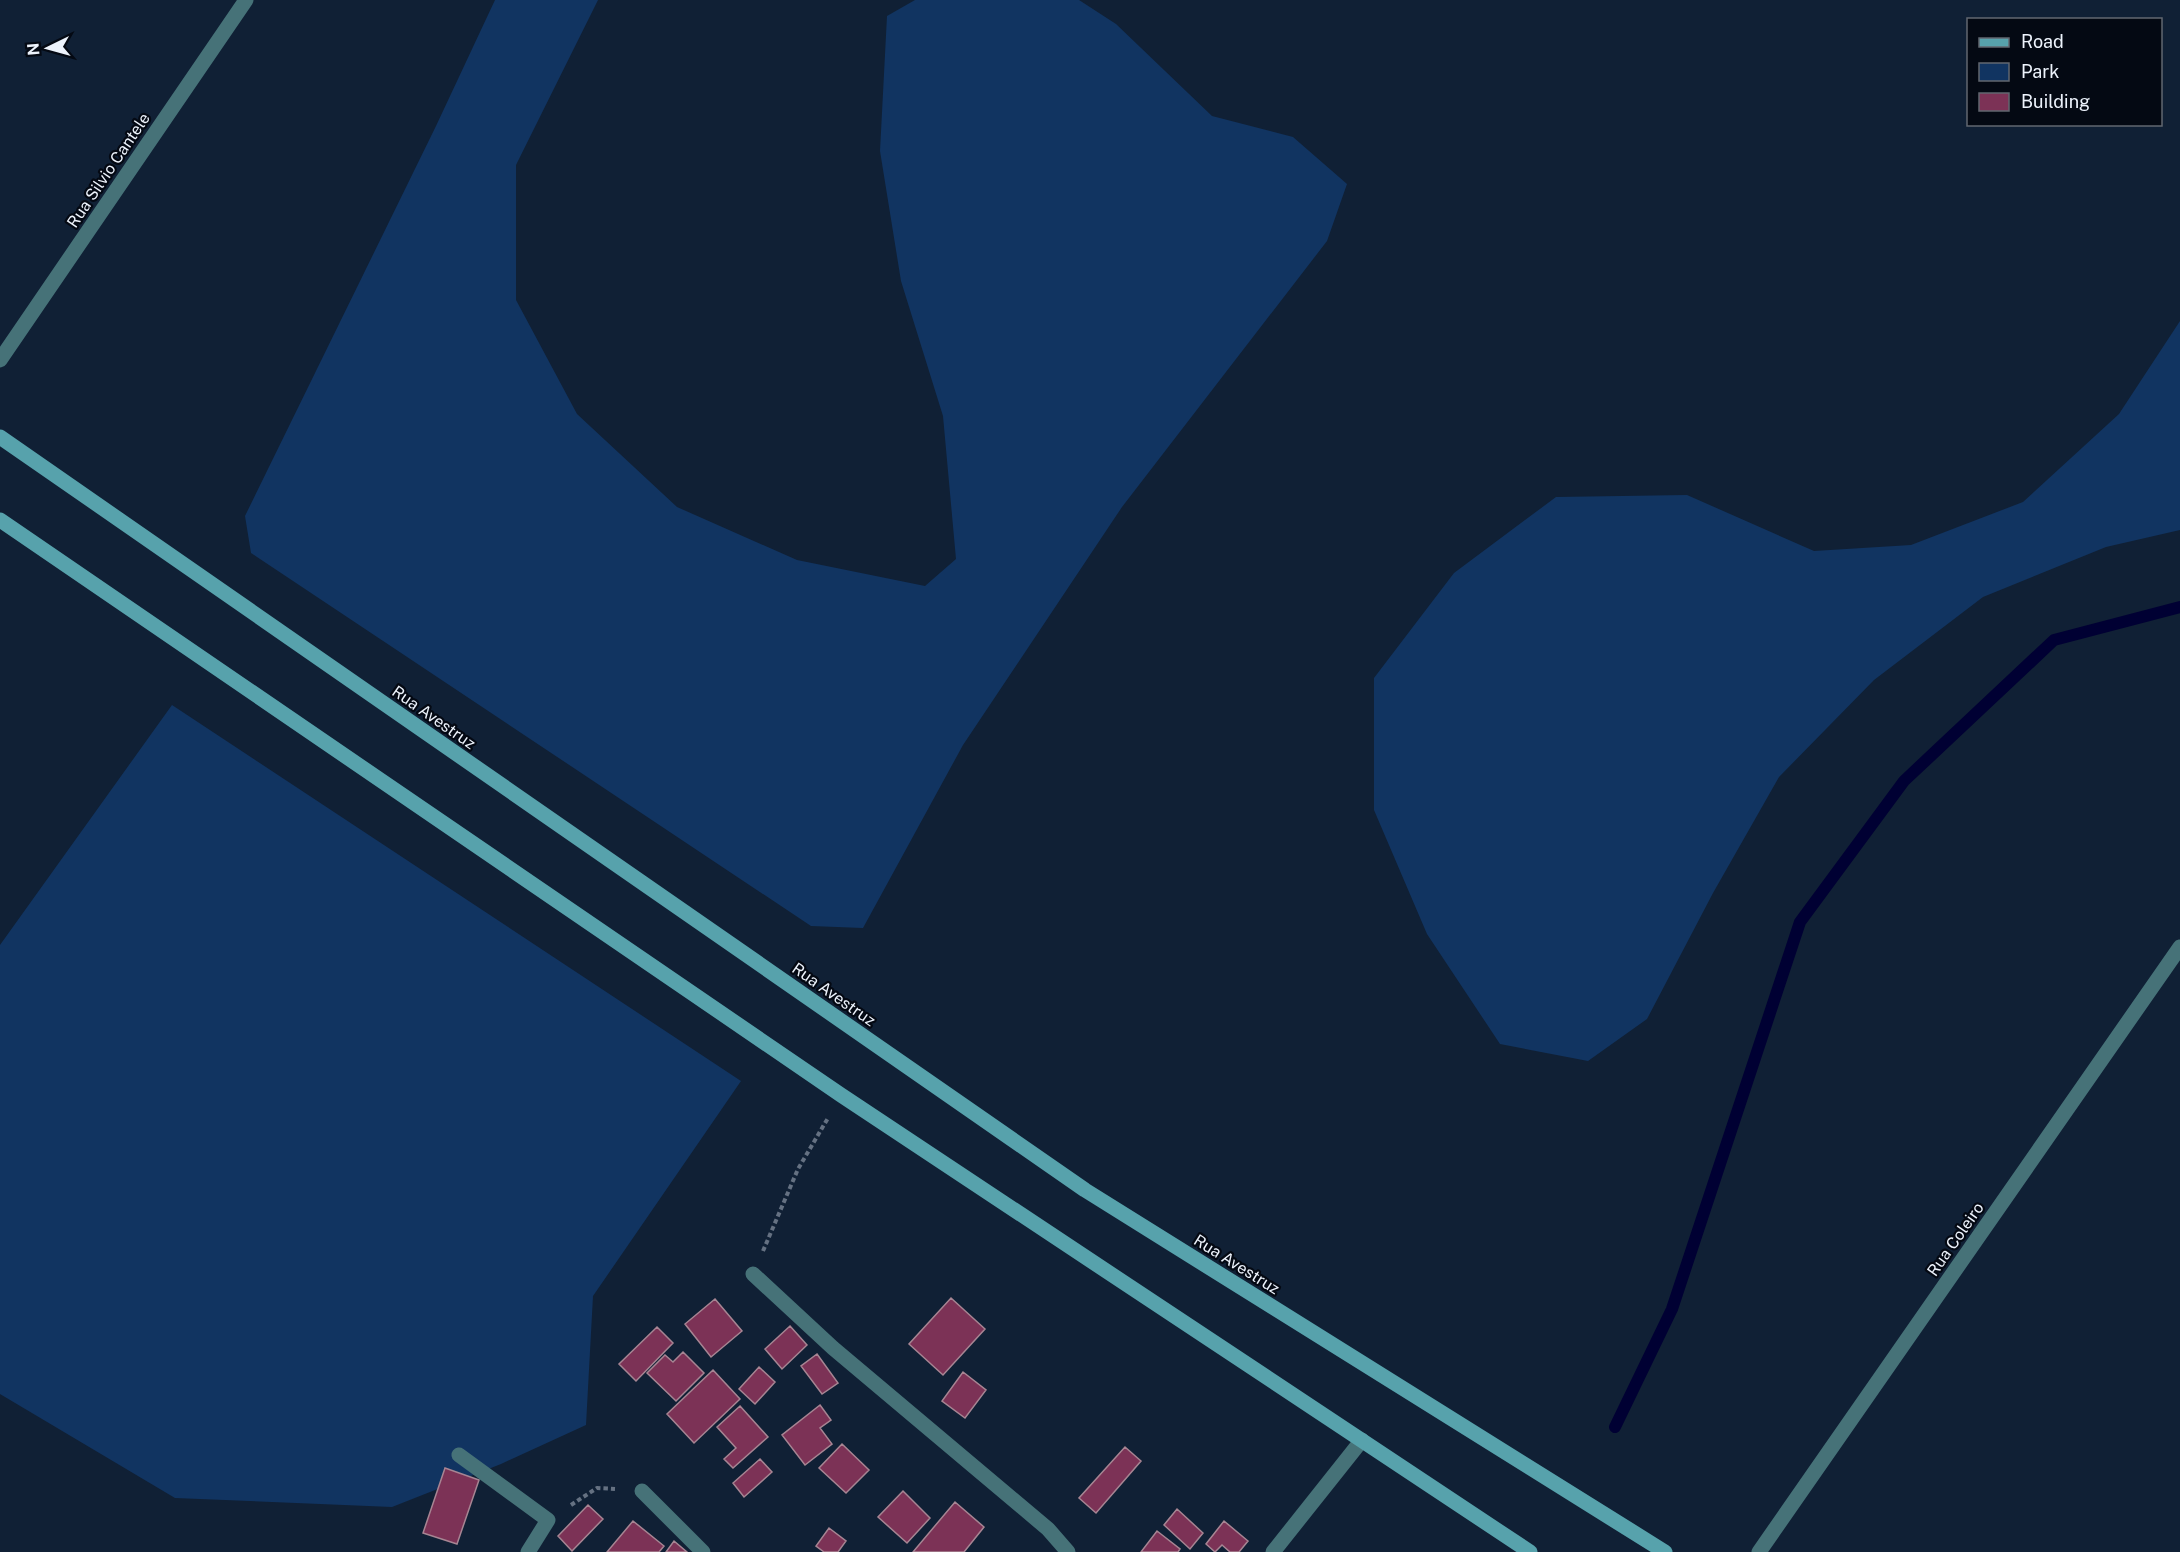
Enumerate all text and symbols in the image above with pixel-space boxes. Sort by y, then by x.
north arrow [18,18,78,78]
legend [1967,18,2162,126]
text: Road [2021,31,2064,52]
text: N [24,42,44,56]
text: Park [2021,61,2059,82]
text: Building [2021,91,2090,112]
street label: Rua Silvio Cantele [63,109,154,231]
street label: Rua Avestruz [388,682,479,753]
street label: Rua Avestruz [788,959,879,1030]
street label: Rua Coleiro [1923,1199,1988,1280]
street label: Rua Avestruz [1190,1231,1283,1298]

